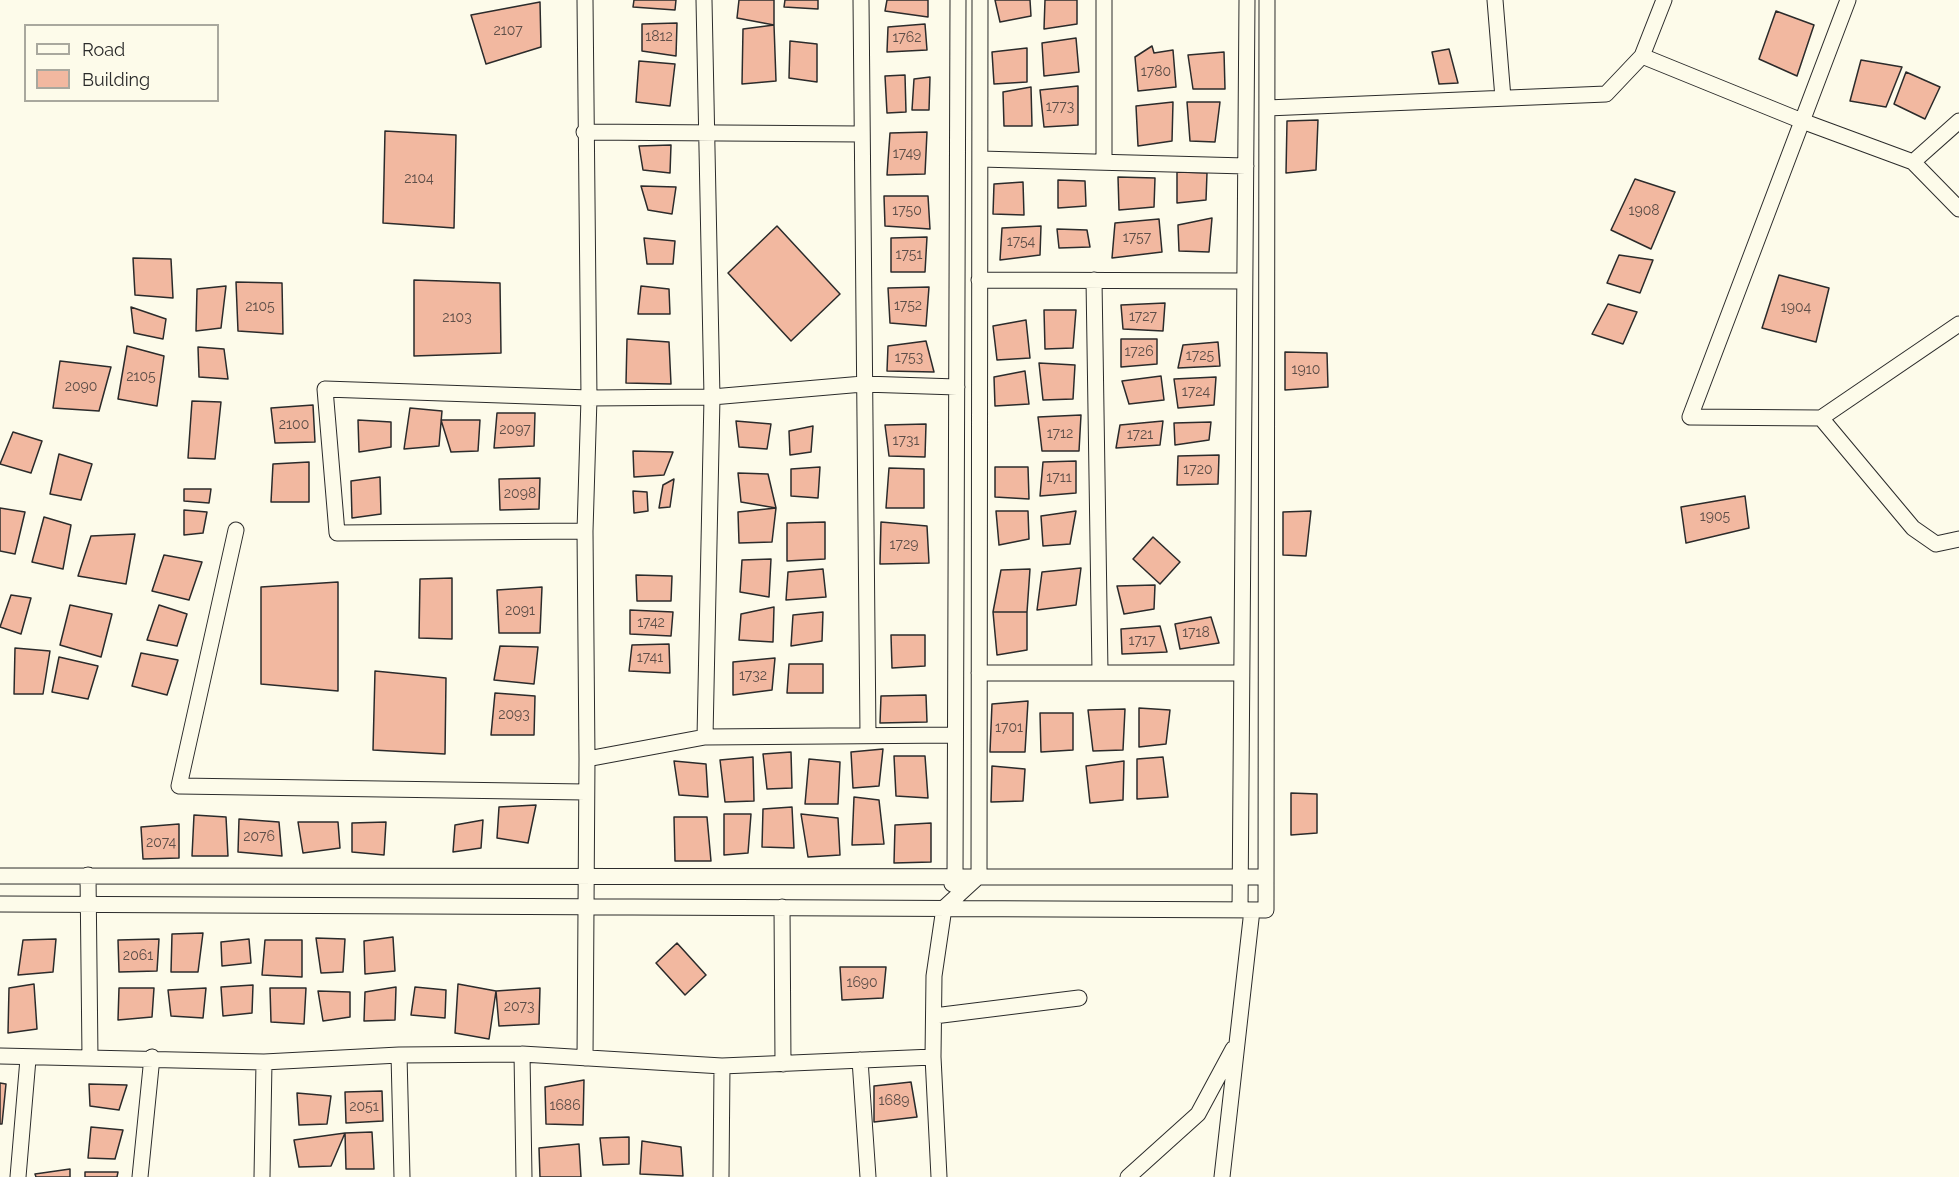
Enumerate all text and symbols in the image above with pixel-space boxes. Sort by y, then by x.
house number: 2107 [493,23,523,39]
legend [24,24,219,102]
house number: 1812 [645,29,673,45]
house number: 1762 [892,30,922,46]
text: Road [82,39,125,60]
house number: 1780 [1141,64,1171,80]
text: Building [82,69,150,90]
house number: 1773 [1046,99,1074,115]
house number: 1749 [893,146,921,162]
house number: 2104 [404,171,434,187]
house number: 1750 [892,203,922,219]
house number: 1908 [1628,203,1660,219]
house number: 1757 [1123,230,1151,246]
house number: 1754 [1007,234,1035,250]
house number: 1751 [896,247,922,263]
house number: 1752 [894,298,922,314]
house number: 2105 [245,299,275,315]
house number: 1904 [1781,300,1811,316]
house number: 1727 [1129,309,1157,325]
house number: 2103 [442,310,472,326]
house number: 1726 [1124,344,1154,360]
house number: 1725 [1186,348,1214,364]
house number: 1753 [895,350,923,366]
house number: 1910 [1292,362,1320,378]
house number: 2105 [126,369,156,385]
house number: 2090 [65,379,97,395]
house number: 1724 [1182,384,1210,400]
house number: 2100 [279,417,309,433]
house number: 2097 [499,422,531,438]
house number: 1712 [1047,426,1073,442]
house number: 1721 [1127,427,1153,443]
house number: 1731 [893,433,919,449]
house number: 1720 [1183,462,1213,478]
house number: 1711 [1046,470,1072,486]
house number: 2098 [504,486,536,502]
house number: 1905 [1700,509,1730,525]
house number: 1729 [890,537,918,553]
house number: 2091 [505,603,535,619]
house number: 1742 [637,615,665,631]
house number: 1718 [1182,625,1210,641]
house number: 1717 [1129,633,1155,649]
house number: 1741 [637,650,663,666]
house number: 1732 [739,668,767,684]
house number: 2093 [498,707,530,723]
house number: 1701 [995,720,1023,736]
house number: 2076 [243,829,275,845]
house number: 2074 [146,835,176,851]
house number: 2061 [123,948,153,964]
house number: 1690 [846,975,878,991]
house number: 2073 [504,999,534,1015]
house number: 1689 [879,1093,909,1109]
house number: 1686 [549,1098,581,1114]
house number: 2051 [349,1099,379,1115]

